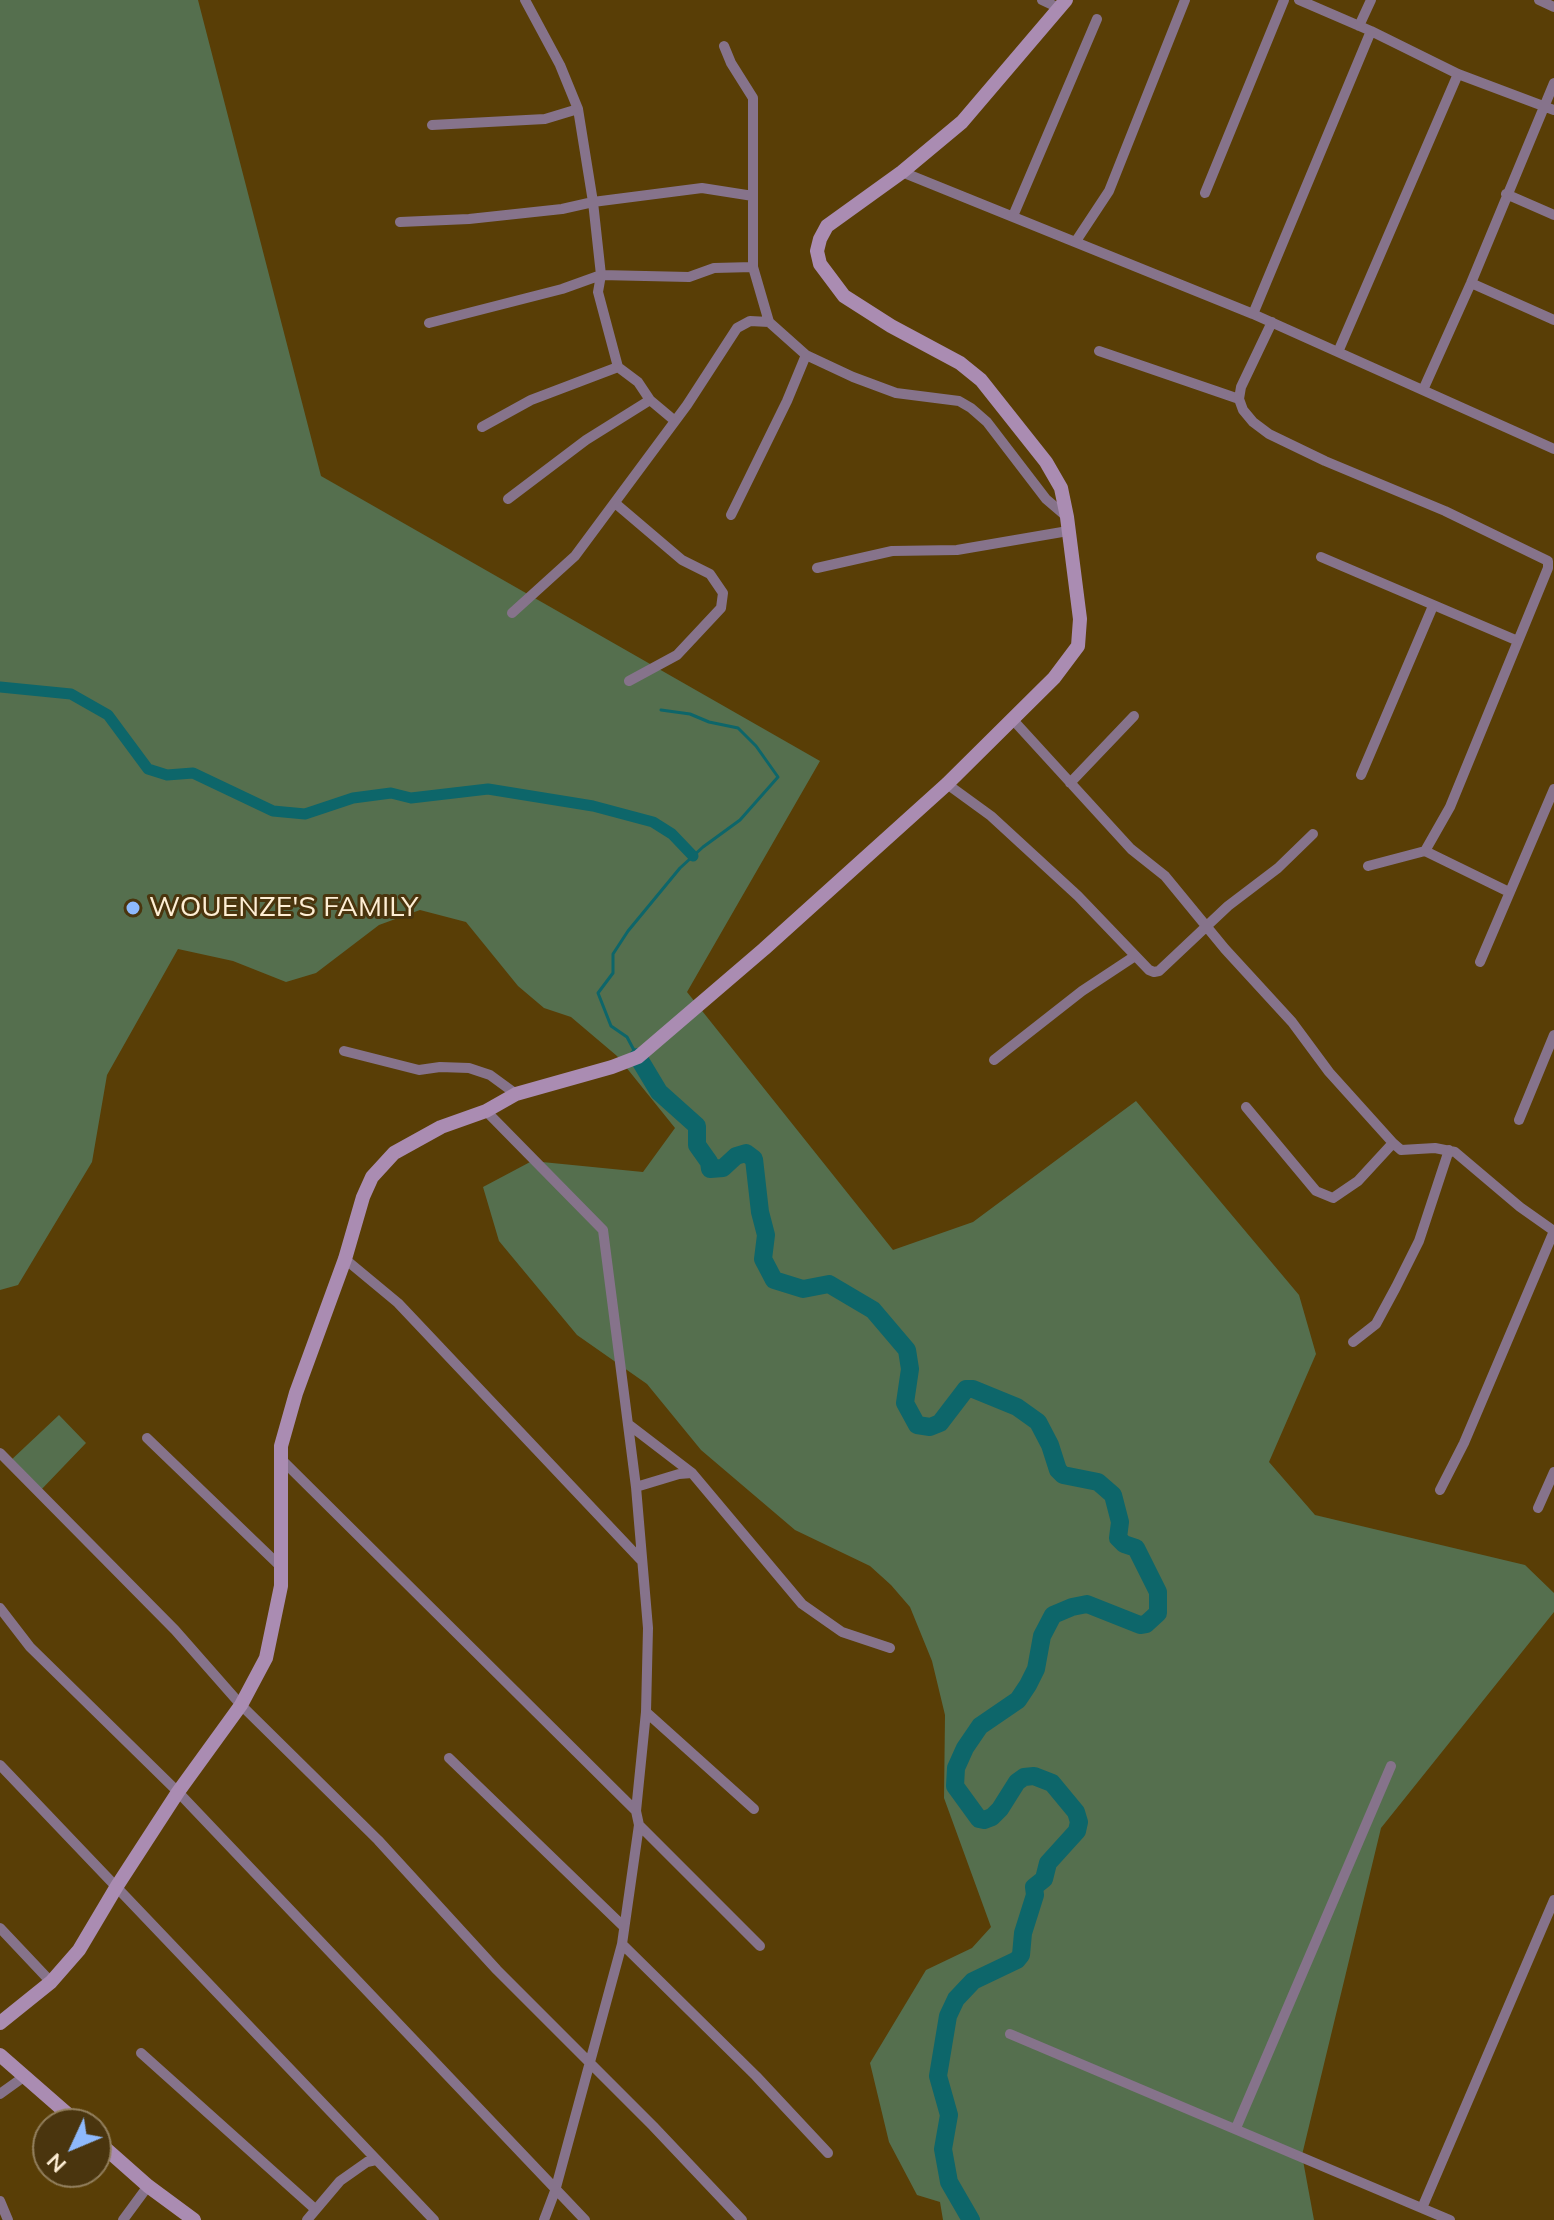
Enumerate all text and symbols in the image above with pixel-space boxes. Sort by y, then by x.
place label: WOUENZE'S FAMILY [149,891,418,925]
marker: WOUENZE'S FAMILY [124,899,142,917]
north arrow [32,2108,112,2188]
text: N [40,2148,72,2179]

